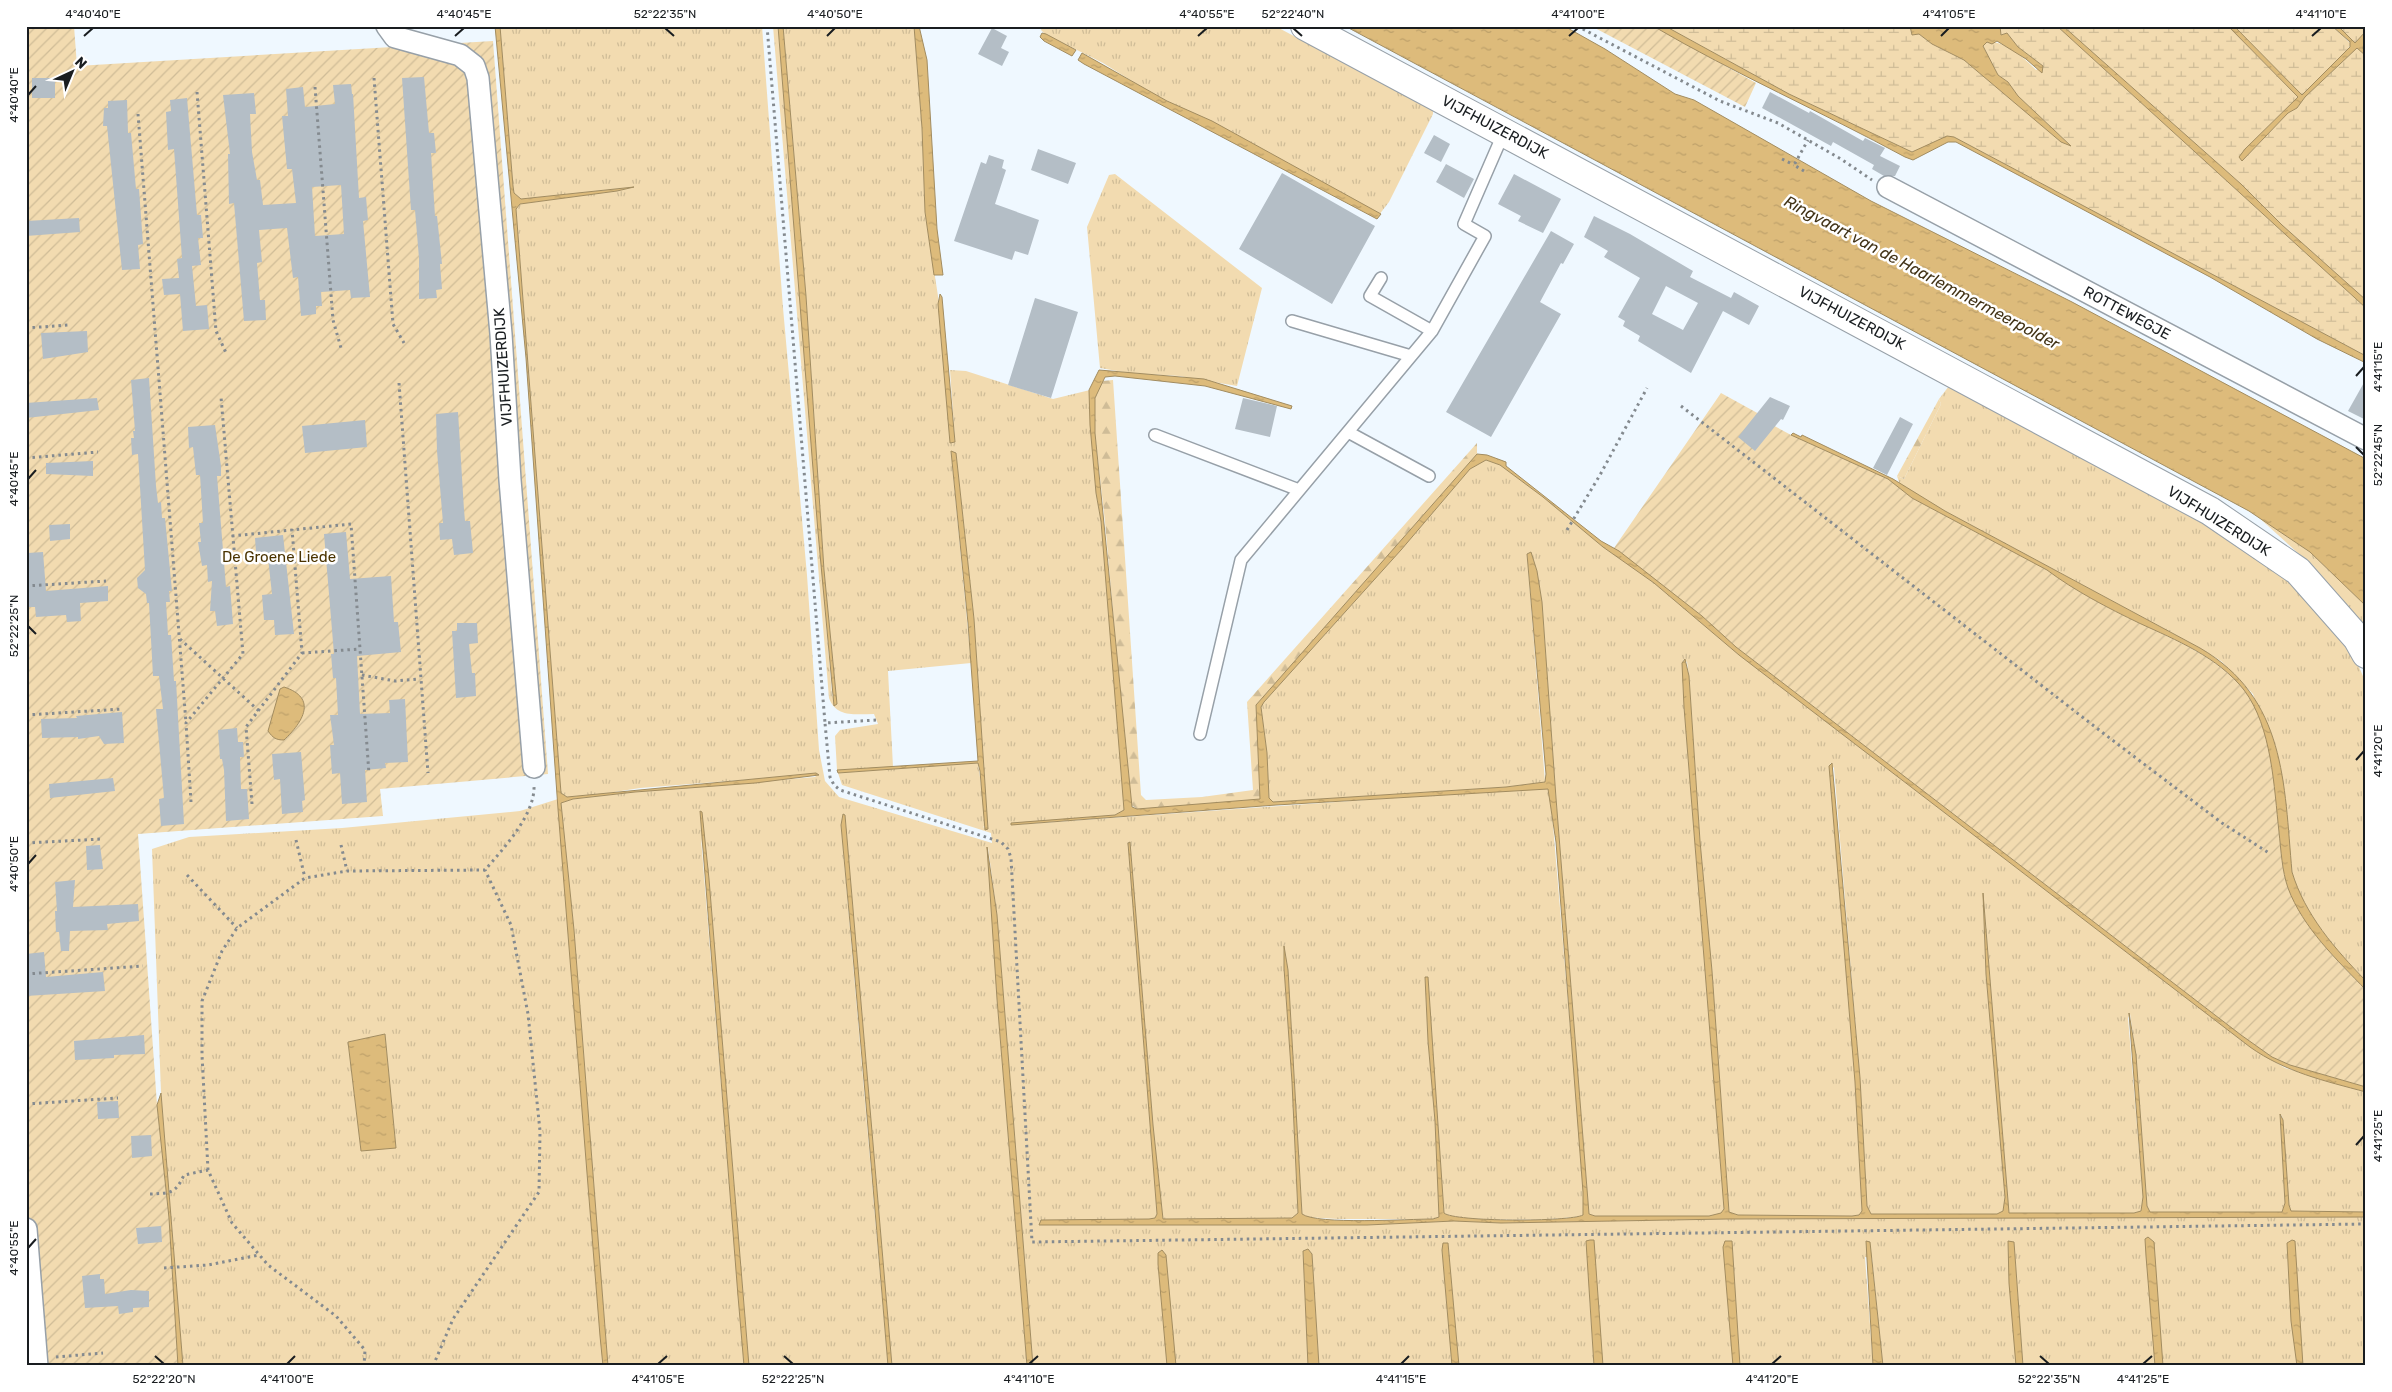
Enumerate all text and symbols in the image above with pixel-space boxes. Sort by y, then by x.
text: 4°40'40"E [65,7,121,21]
text: 4°40'45"E [437,7,492,21]
text: 52°22'35"N [634,7,696,21]
text: 4°40'50"E [807,7,863,21]
text: 4°40'55"E [1179,7,1235,21]
text: 52°22'40"N [1262,7,1324,21]
text: 4°41'00"E [1551,7,1605,21]
text: 4°41'05"E [1922,7,1976,21]
text: 4°41'10"E [2295,7,2347,21]
north arrow [48,48,98,98]
text: N [71,53,90,73]
text: 4°40'40"E [7,67,21,123]
street label: VIJFHUIZERDIJK [1439,91,1551,163]
water label: Ringvaart van de Haarlemmermeerpolder [1781,191,2064,354]
street label: VIJFHUIZERDIJK [1796,282,1908,354]
street label: ROTTEWEGJE [2080,283,2174,343]
street label: VIJFHUIZERDIJK [490,307,516,427]
text: 4°41'15"E [2371,342,2385,392]
text: 52°22'45"N [2371,424,2385,486]
text: 4°40'45"E [7,452,21,507]
street label: VIJFHUIZERDIJK [2164,482,2274,560]
park label: De Groene Liede [222,548,336,566]
text: 52°22'25"N [7,595,21,657]
text: 4°41'20"E [2371,725,2385,777]
text: 4°40'50"E [7,836,21,892]
text: 4°41'25"E [2371,1110,2385,1162]
text: 4°40'55"E [7,1220,21,1276]
text: 52°22'20"N [132,1372,196,1386]
text: 4°41'00"E [260,1372,314,1386]
text: 4°41'05"E [631,1372,685,1386]
text: 52°22'25"N [762,1372,824,1386]
text: 4°41'10"E [1003,1372,1055,1386]
text: 4°41'15"E [1376,1372,1426,1386]
text: 4°41'20"E [1746,1372,1798,1386]
text: 52°22'35"N [2018,1372,2080,1386]
text: 4°41'25"E [2117,1372,2169,1386]

